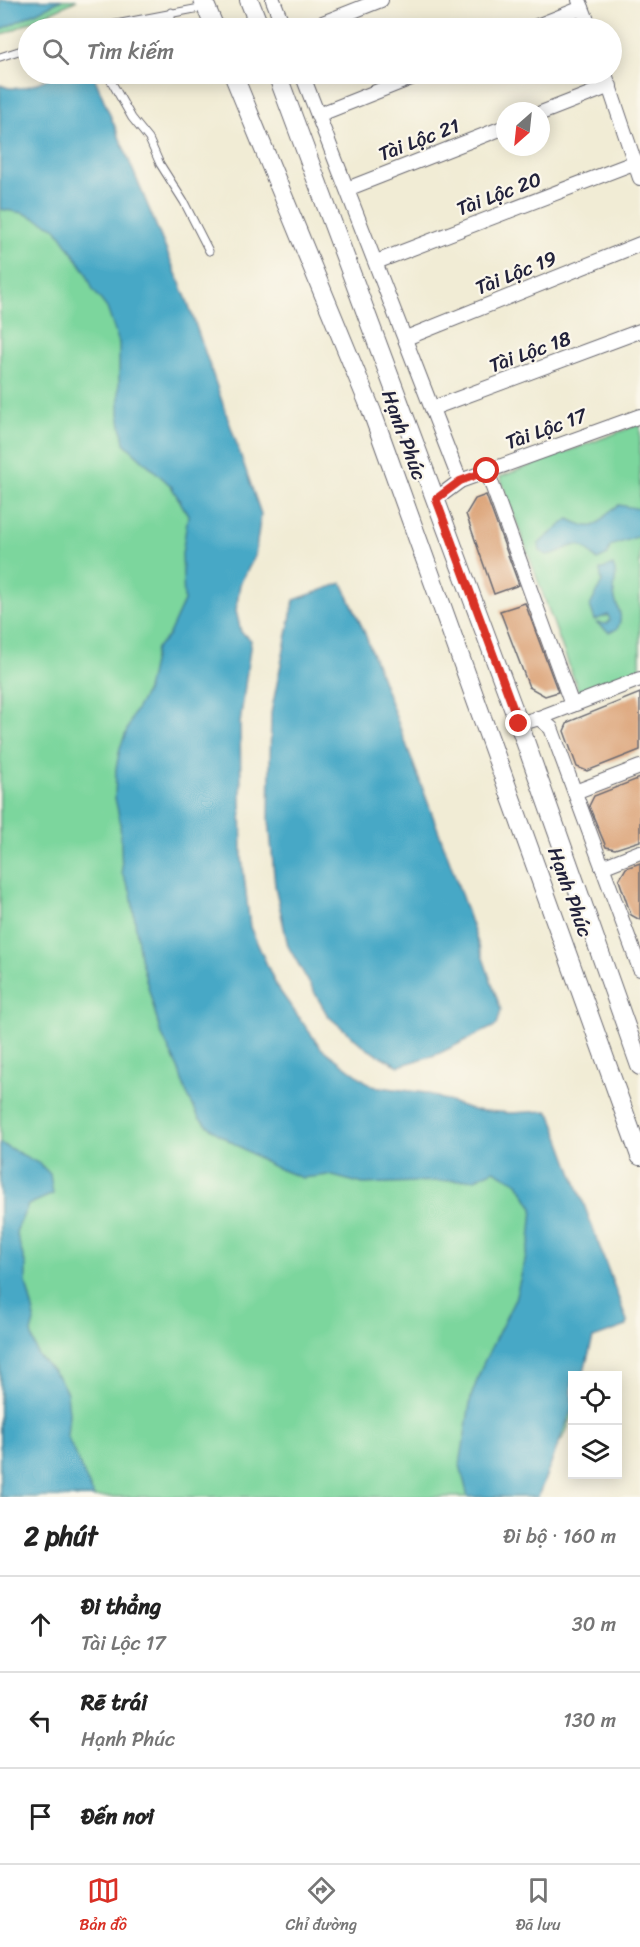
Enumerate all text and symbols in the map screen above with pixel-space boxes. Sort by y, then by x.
search box [18,18,622,84]
text: Tìm kiếm [87,32,174,71]
icon: search [39,35,72,68]
north arrow [496,102,550,156]
street label: Tài Lộc 21 [373,108,465,172]
street label: Tài Lộc 20 [451,162,547,226]
street label: Tài Lộc 19 [470,241,562,305]
street label: Tài Lộc 18 [484,321,576,383]
street label: Hạnh Phúc [371,385,437,485]
street label: Tài Lộc 17 [500,398,593,460]
route start [473,457,499,483]
route end [505,710,531,736]
street label: Hạnh Phúc [537,842,603,942]
map controls [568,1371,622,1479]
button: locate [568,1371,622,1425]
button: layers [568,1425,622,1479]
text: 2 phút [24,1513,98,1559]
text: Đi bộ · 160 m [503,1519,616,1554]
text: Đi thẳng [81,1587,161,1626]
text: 30 m [572,1607,616,1642]
icon: ahead [24,1608,57,1641]
text: Tài Lộc 17 [81,1626,166,1661]
text: Rẽ trái [81,1683,147,1722]
text: 130 m [563,1703,616,1738]
icon: left [24,1704,57,1737]
text: Hạnh Phúc [81,1722,175,1757]
text: Đến nơi [81,1797,154,1836]
icon: arrive [24,1800,57,1833]
tab: Bản đồ [79,1874,127,1939]
tab: Chỉ đường [286,1874,357,1939]
tab: Đã lưu [516,1874,561,1939]

